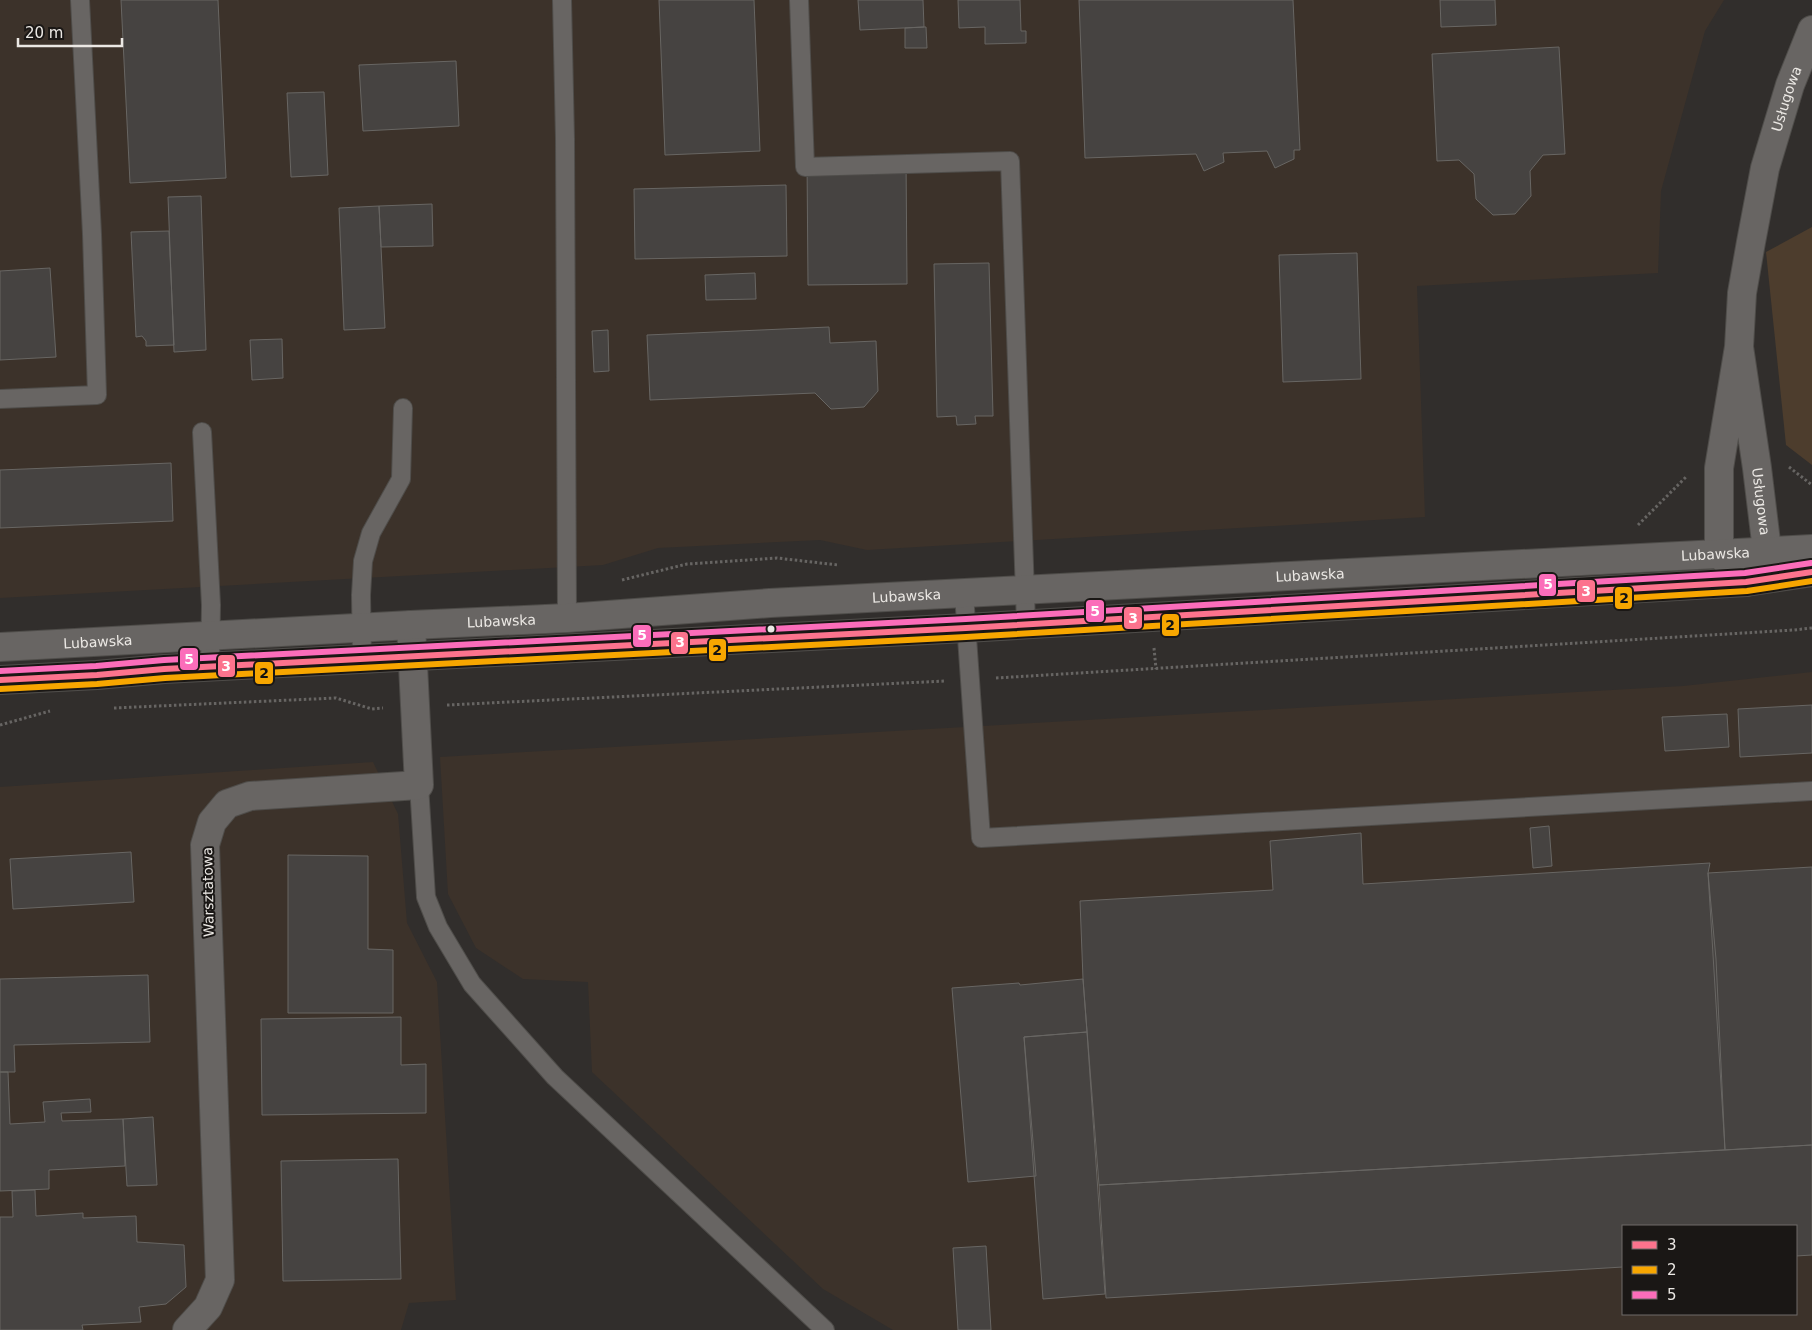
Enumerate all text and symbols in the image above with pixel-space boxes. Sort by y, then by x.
scale bar [18,15,121,47]
text: 20 m [25,24,63,42]
street label: Usługowa [1768,64,1805,134]
street label: Usługowa [1749,467,1773,536]
street label: Lubawska [1680,544,1750,564]
street label: Lubawska [1275,565,1345,585]
line badge: 5 [1538,573,1557,597]
text: 5 [1543,576,1553,592]
line badge: 3 [1576,579,1596,603]
text: 3 [1581,583,1591,599]
street label: Lubawska [872,586,941,606]
line badge: 2 [1614,586,1633,610]
text: 2 [1619,590,1629,606]
line badge: 5 [1085,599,1105,623]
text: 5 [1090,603,1100,619]
line badge: 3 [1123,606,1143,630]
text: 3 [1128,610,1138,626]
street label: Lubawska [466,611,536,630]
line badge: 2 [1161,613,1180,637]
text: 2 [1165,617,1175,633]
line badge: 5 [632,624,652,648]
unlabelled marker [766,624,776,634]
text: 5 [637,627,647,643]
line badge: 3 [670,631,689,655]
street label: Lubawska [63,632,133,652]
text: 3 [675,634,685,650]
line badge: 2 [708,638,727,662]
text: 2 [712,642,722,658]
line badge: 5 [179,647,199,671]
text: 5 [184,651,194,667]
line badge: 3 [217,654,236,678]
text: 3 [221,658,231,674]
line badge: 2 [254,661,274,685]
text: 2 [259,665,269,681]
street label: Warsztatowa [199,847,217,937]
legend [1622,1225,1797,1315]
text: 3 [1667,1236,1677,1254]
text: 2 [1667,1261,1677,1279]
text: 5 [1667,1286,1677,1304]

